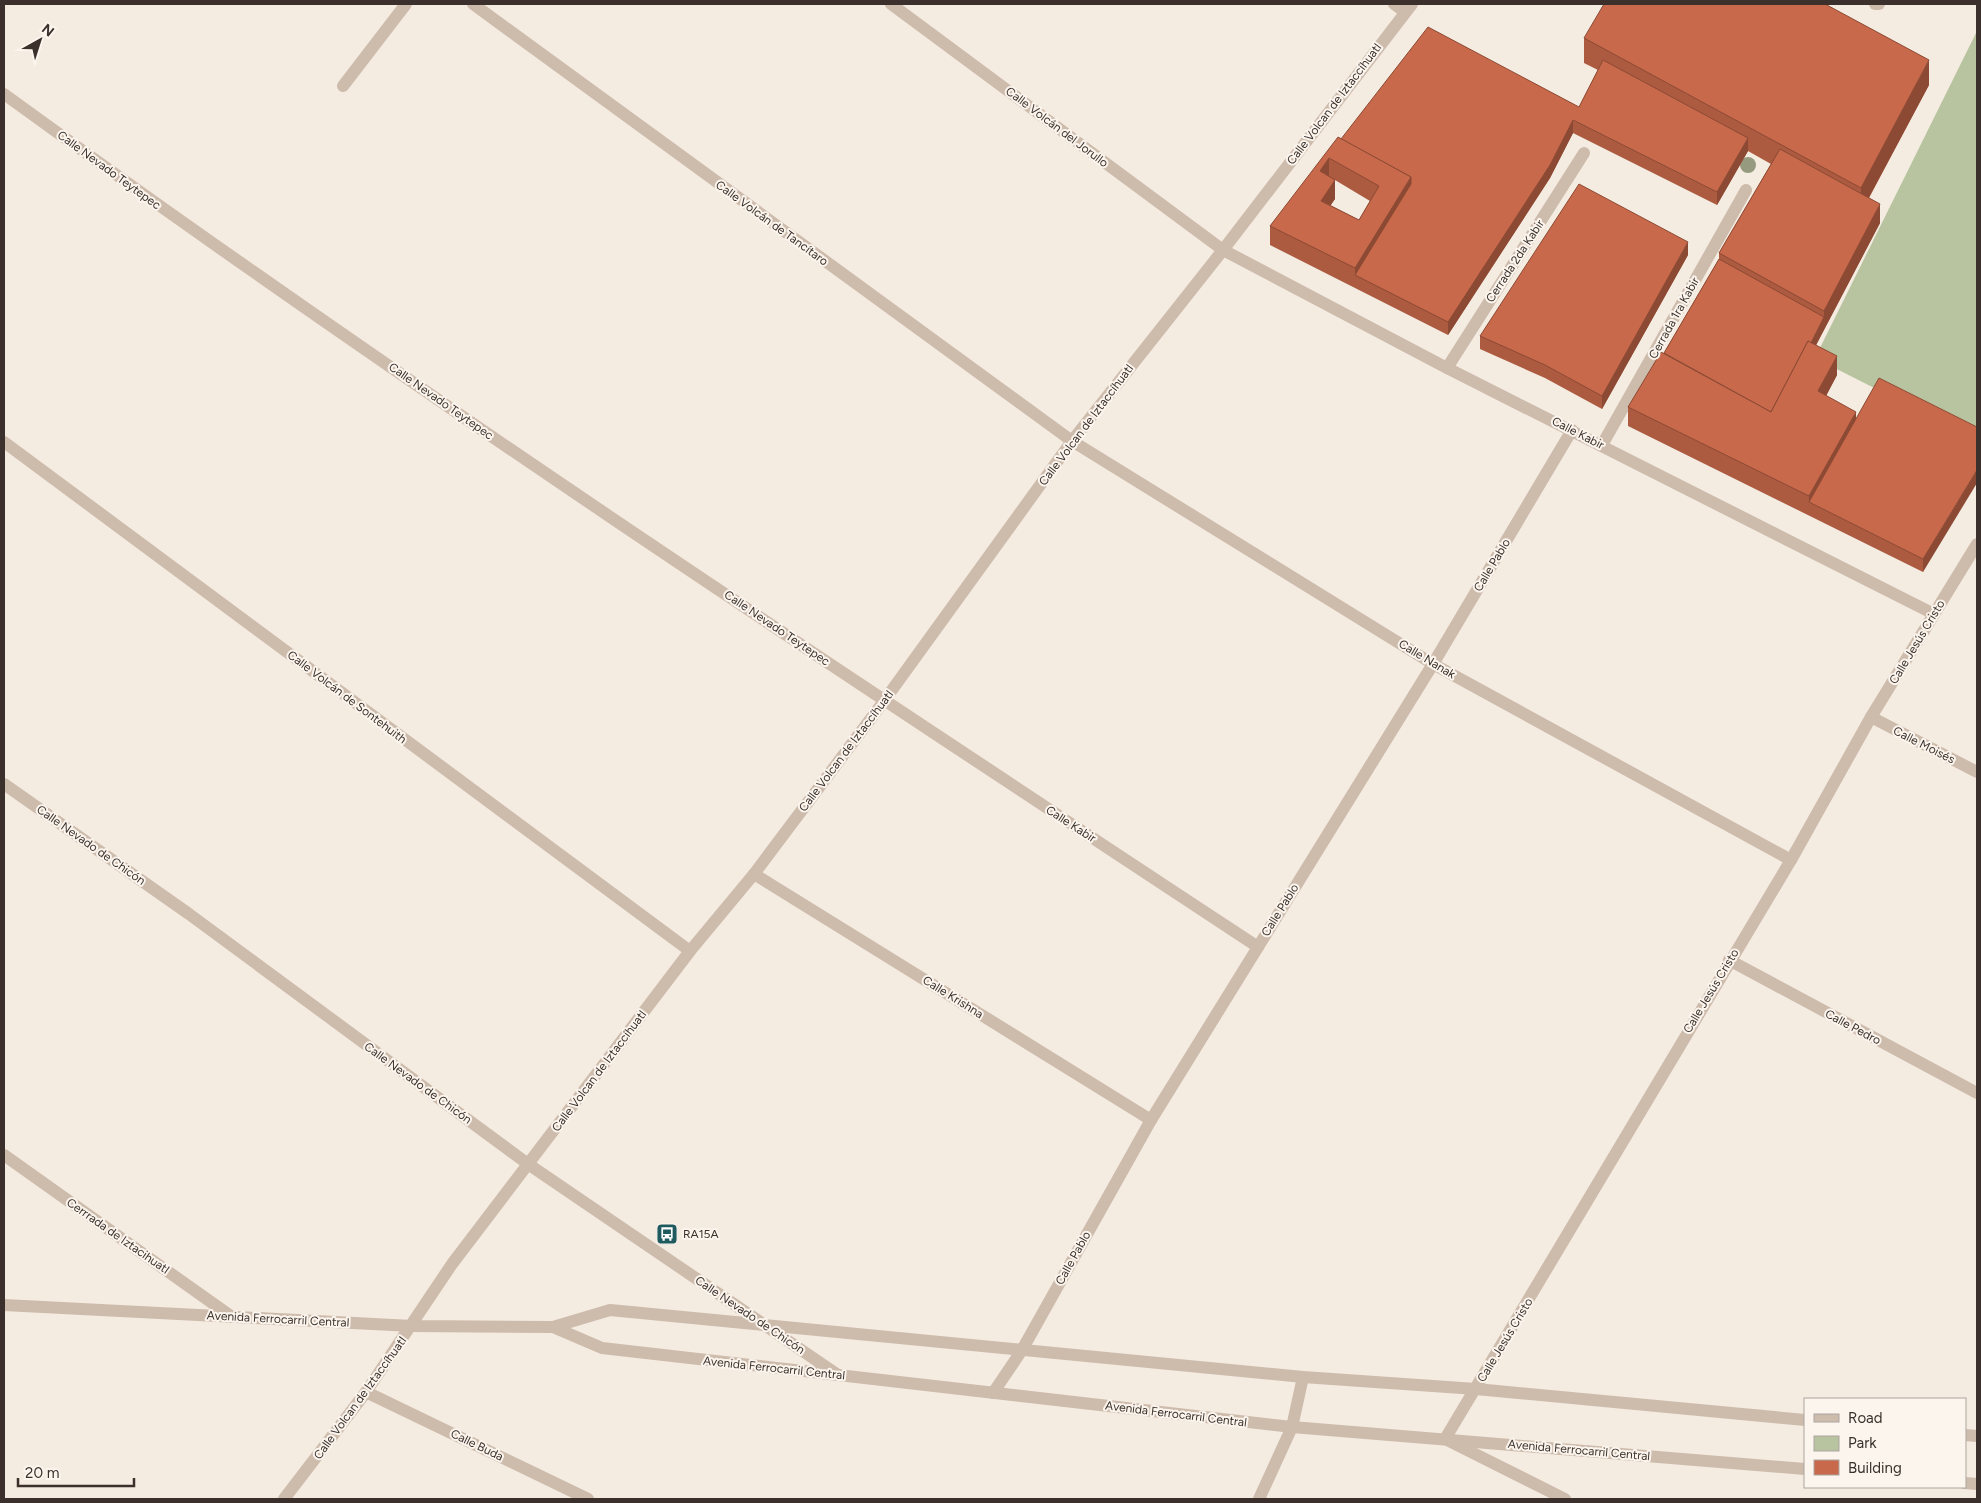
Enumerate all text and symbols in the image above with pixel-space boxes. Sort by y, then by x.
north arrow [15,15,65,65]
text: N [38,20,57,40]
street label: Calle Volcan de Iztaccíhuatl [1284,41,1384,167]
street label: Calle Volcán del Jorullo [1003,84,1111,170]
street label: Calle Nevado Teytepec [55,128,164,212]
street label: Calle Volcán de Tancítaro [713,178,831,268]
street label: Cerrada 2da Kabir [1483,217,1547,305]
street label: Cerrada 1ra Kabir [1646,275,1702,361]
street label: Calle Nevado Teytepec [386,360,496,443]
street label: Calle Volcan de Iztaccíhuatl [1036,362,1136,488]
street label: Calle Kabir [1550,414,1606,452]
street label: Calle Pablo [1471,536,1513,594]
street label: Calle Nevado Teytepec [722,587,833,669]
street label: Calle Jesús Cristo [1886,597,1948,687]
street label: Calle Nanak [1396,637,1458,681]
street label: Calle Volcán de Sontehuith [285,648,409,746]
street label: Calle Volcan de Iztaccíhuatl [796,688,896,814]
street label: Calle Moisés [1891,724,1957,767]
street label: Calle Nevado de Chicón [34,802,148,888]
street label: Calle Kabir [1043,803,1099,845]
street label: Calle Pablo [1258,881,1302,939]
street label: Calle Jesús Cristo [1680,946,1742,1036]
street label: Calle Krishna [920,973,986,1021]
street label: Calle Pedro [1823,1007,1883,1048]
street label: Calle Volcan de Iztaccíhuatl [549,1008,649,1134]
street label: Calle Nevado de Chicón [362,1039,475,1127]
street label: Cerrrada de Iztacihuatl [64,1195,172,1277]
bus stop icon: RA15A [655,1222,679,1246]
place label: RA15A [683,1227,719,1241]
street label: Calle Pablo [1053,1229,1093,1287]
street label: Calle Nevado de Chicón [693,1273,808,1357]
street label: Calle Jesús Cristo [1474,1295,1536,1385]
street label: Avenida Ferrocarril Central [206,1308,350,1330]
street label: Calle Volcan de Iztaccíhuatl [311,1334,409,1462]
street label: Avenida Ferrocarril Central [702,1354,846,1382]
street label: Avenida Ferrocarril Central [1104,1398,1248,1430]
legend [1804,1398,1966,1488]
text: Road [1848,1409,1883,1427]
street label: Calle Buda [448,1426,506,1464]
text: Park [1848,1434,1877,1452]
street label: Avenida Ferrocarril Central [1507,1437,1651,1463]
scale bar [18,1456,134,1488]
text: Building [1848,1459,1902,1477]
text: 20 m [25,1464,59,1482]

